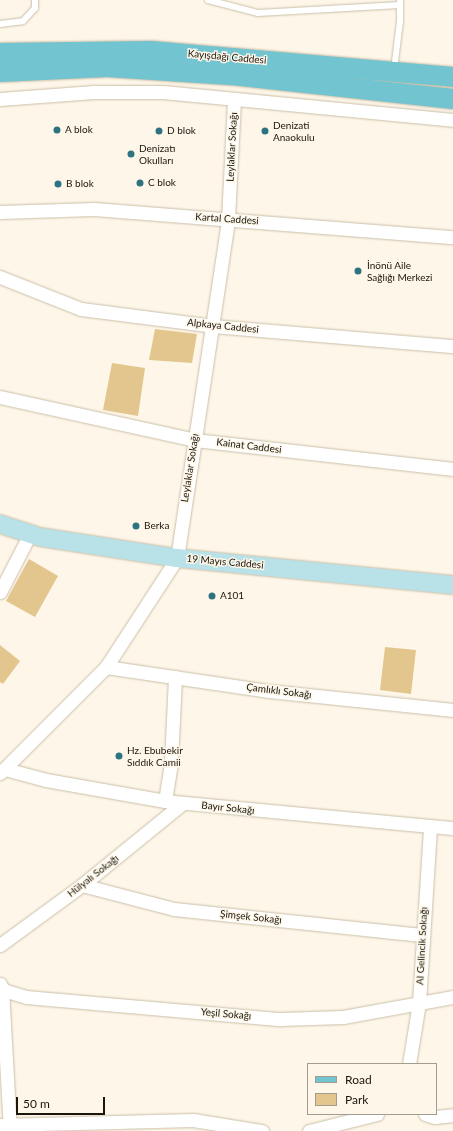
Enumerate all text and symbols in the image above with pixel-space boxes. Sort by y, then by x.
street label: Kayışdağı Caddesi [187,48,267,66]
street label: Leylaklar Sokağı [224,112,240,182]
place label: Denizati Anaokulu [273,119,315,142]
place label: A blok [65,124,93,136]
marker: A blok [52,125,62,135]
place label: D blok [167,125,196,137]
marker: D blok [154,126,164,136]
marker: Denizati Anaokulu [260,126,270,136]
place label: Denizatı Okulları [139,142,175,166]
marker: Denizatı Okulları [126,149,136,159]
place label: C blok [148,177,176,189]
place label: B blok [66,178,94,190]
marker: C blok [135,178,145,188]
marker: B blok [53,179,63,189]
street label: Kartal Caddesi [195,211,259,227]
place label: İnönü Aile Sağlığı Merkezi [367,259,432,282]
marker: İnönü Aile Sağlığı Merkezi [352,265,364,277]
street label: Alpkaya Caddesi [187,316,259,336]
street label: Leylaklar Sokağı [179,433,201,503]
street label: Kainat Caddesi [216,436,282,456]
place label: Berka [144,520,169,532]
marker: Berka [131,521,141,531]
street label: 19 Mayıs Caddesi [186,553,264,571]
place label: A101 [220,590,244,602]
marker: A101 [207,591,217,601]
street label: Çamlıklı Sokağı [246,681,312,701]
place label: Hz. Ebubekir Sıddık Camii [127,744,183,768]
marker: Hz. Ebubekir Sıddık Camii [114,751,124,761]
street label: Bayır Sokağı [201,799,255,817]
street label: Hülyalı Sokağı [65,852,121,900]
street label: Al Gelincik Sokağı [414,907,430,985]
street label: Şimşek Sokağı [220,908,282,926]
street label: Yeşil Sokağı [200,1006,252,1022]
legend [307,1063,437,1115]
text: Road [345,1072,372,1087]
scale bar [18,1089,107,1115]
text: Park [345,1092,368,1107]
text: 50 m [23,1096,50,1111]

